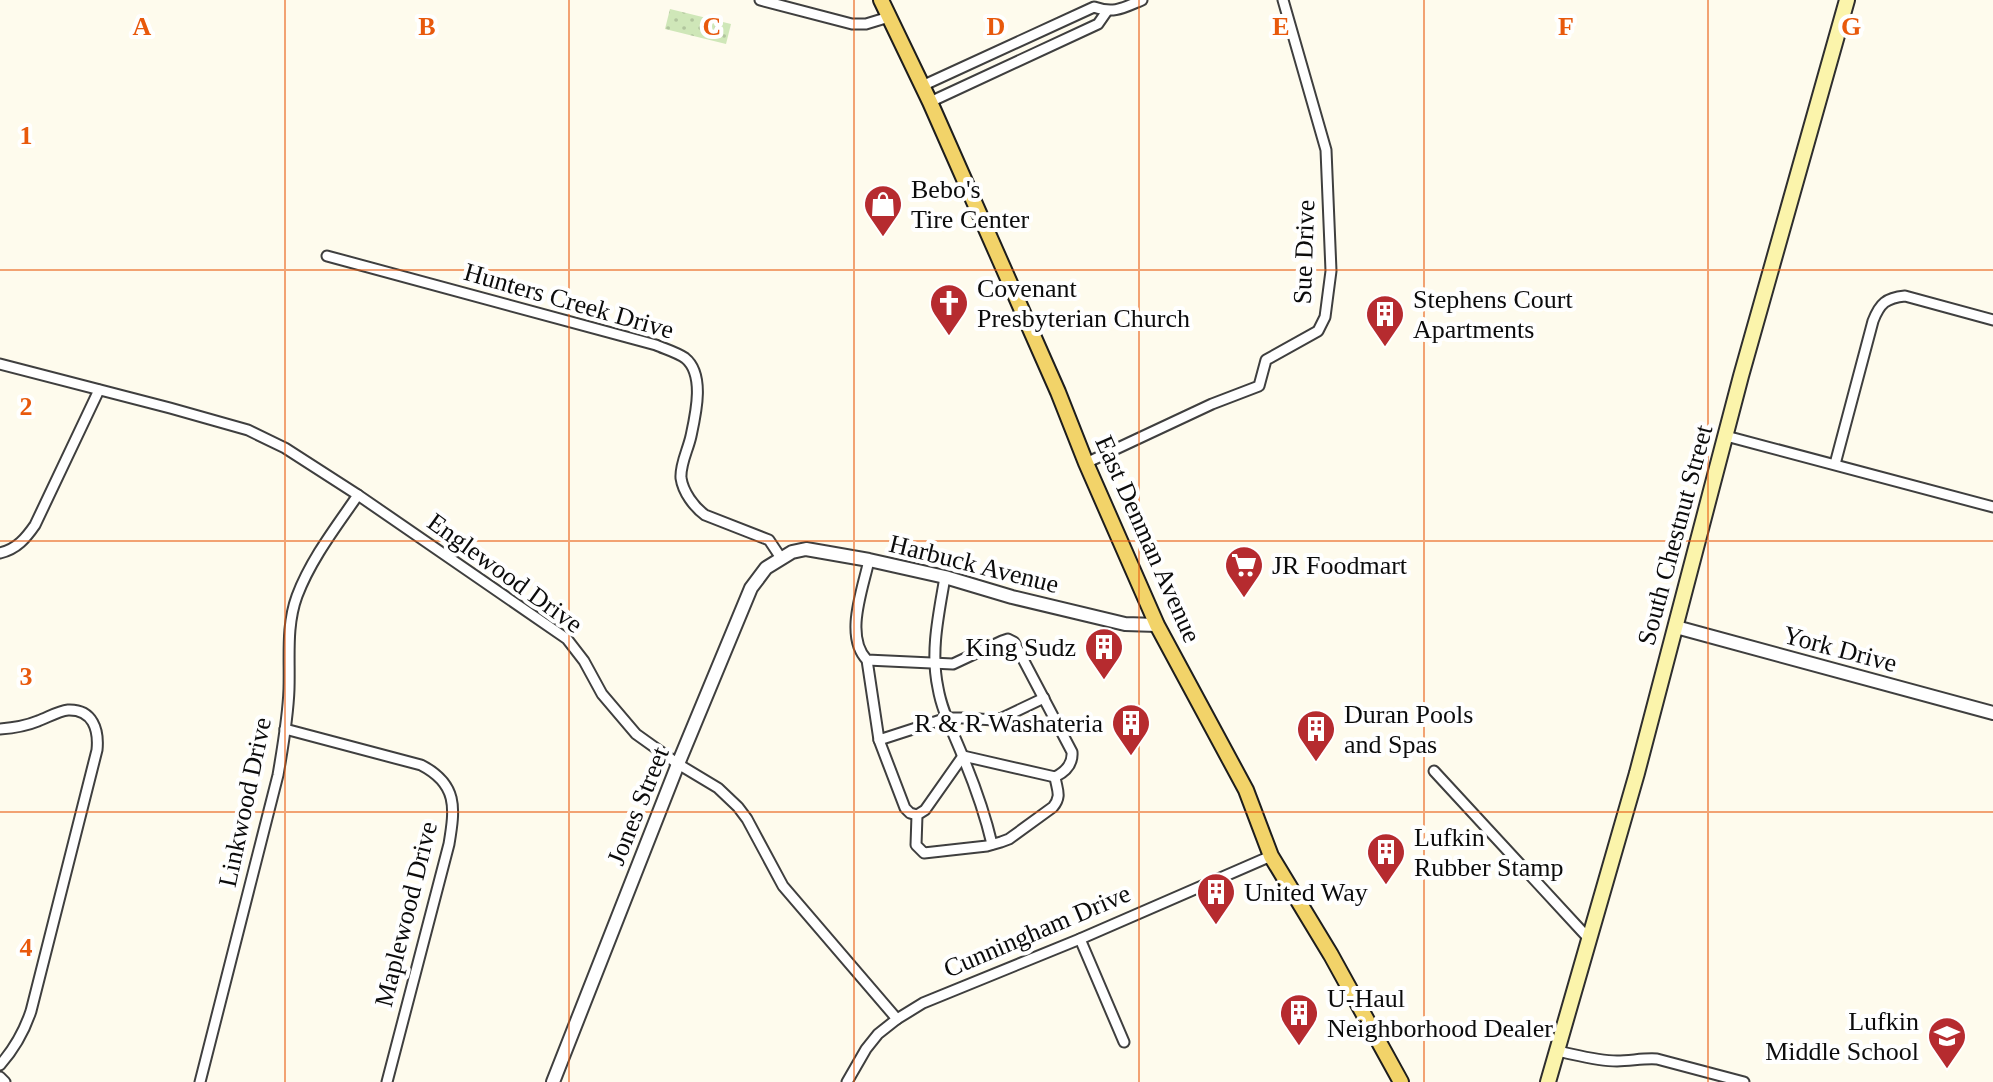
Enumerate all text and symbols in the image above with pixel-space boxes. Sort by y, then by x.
text: A [133,12,152,41]
text: B [418,12,436,41]
text: C [703,12,721,41]
text: D [987,12,1005,41]
text: E [1272,12,1290,41]
text: F [1558,12,1574,41]
text: G [1841,12,1861,41]
text: 1 [20,121,33,150]
place label: Bebo's Tire Center [911,175,1030,234]
shop icon: Bebo's Tire Center [862,183,904,238]
street label: Sue Drive [1288,199,1320,305]
street label: Hunters Creek Drive [461,257,677,345]
place label: Covenant Presbyterian Church [977,274,1190,333]
church icon: Covenant Presbyterian Church [928,282,970,337]
place label: Stephens Court Apartments [1413,285,1573,344]
building icon: Stephens Court Apartments [1364,293,1406,348]
text: 2 [20,392,33,421]
street label: South Chestnut Street [1632,421,1719,648]
street label: East Denman Avenue [1089,431,1207,647]
street label: Englewood Drive [422,507,588,639]
street label: Harbuck Avenue [886,529,1062,599]
supermarket icon: JR Foodmart [1223,544,1265,599]
place label: JR Foodmart [1272,551,1408,580]
street label: York Drive [1780,620,1900,678]
building icon: King Sudz [1083,626,1125,681]
place label: King Sudz [966,633,1076,662]
text: 3 [20,662,33,691]
place label: Duran Pools and Spas [1344,700,1473,759]
building icon: R & R Washateria [1110,702,1152,757]
building icon: Duran Pools and Spas [1295,708,1337,763]
place label: R & R Washateria [914,709,1103,738]
street label: Linkwood Drive [213,715,277,889]
street label: Jones Street [601,742,675,869]
street label: Maplewood Drive [369,818,443,1010]
place label: Lufkin Rubber Stamp [1414,823,1564,882]
building icon: Lufkin Rubber Stamp [1365,831,1407,886]
building icon: United Way [1195,871,1237,926]
place label: United Way [1244,878,1368,907]
street label: Cunningham Drive [939,879,1135,983]
text: 4 [20,933,33,962]
place label: U-Haul Neighborhood Dealer [1327,984,1553,1043]
building icon: U-Haul Neighborhood Dealer [1278,992,1320,1047]
place label: Lufkin Middle School [1765,1007,1919,1066]
school or university icon: Lufkin Middle School [1926,1015,1968,1070]

